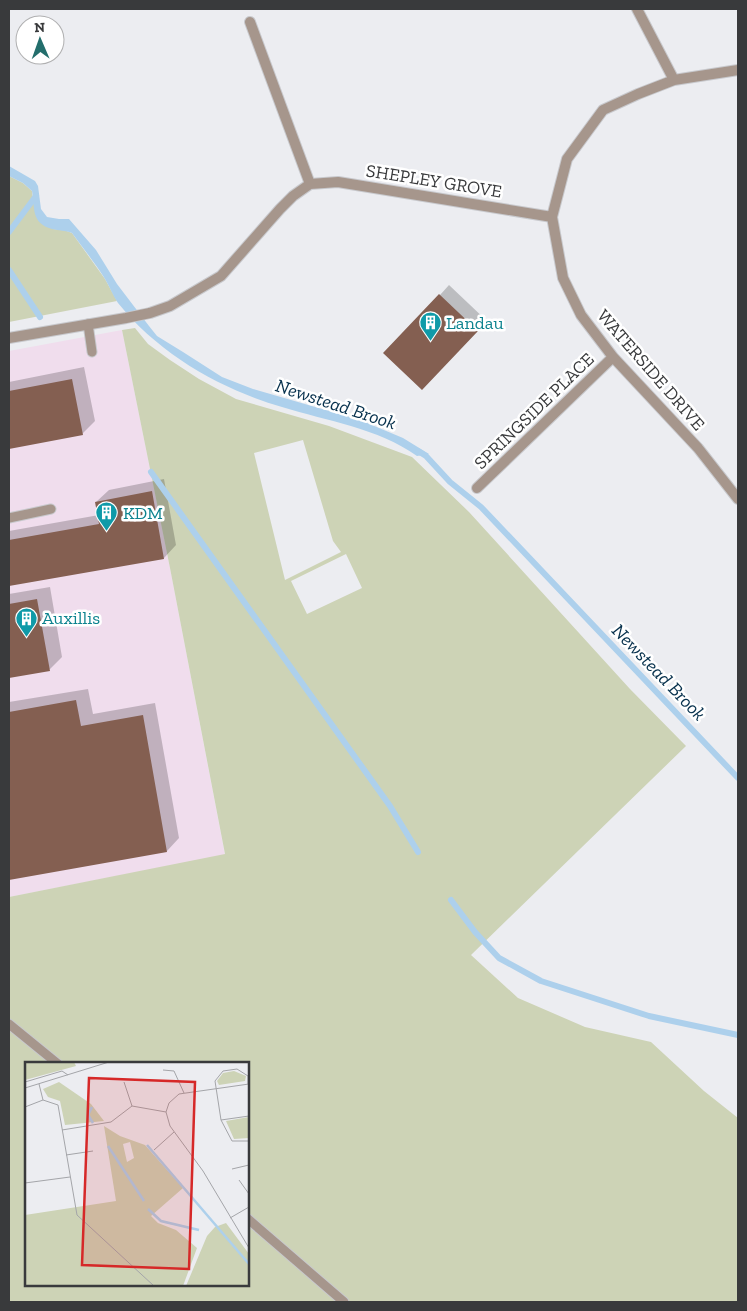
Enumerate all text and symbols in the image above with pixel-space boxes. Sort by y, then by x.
north arrow [15,15,65,65]
text: N [34,19,46,36]
street label: SHEPLEY GROVE [365,159,503,203]
street label: WATERSIDE DRIVE [592,305,710,435]
building icon: Landau [418,311,442,342]
place label: Landau [446,312,504,334]
street label: SPRINGSIDE PLACE [469,348,599,474]
water label: Newstead Brook [273,374,399,434]
building icon: KDM [95,501,119,532]
place label: KDM [123,502,163,524]
building icon: Auxillis [14,606,38,637]
place label: Auxillis [42,607,100,629]
water label: Newstead Brook [607,619,711,725]
inset map [25,1062,249,1286]

